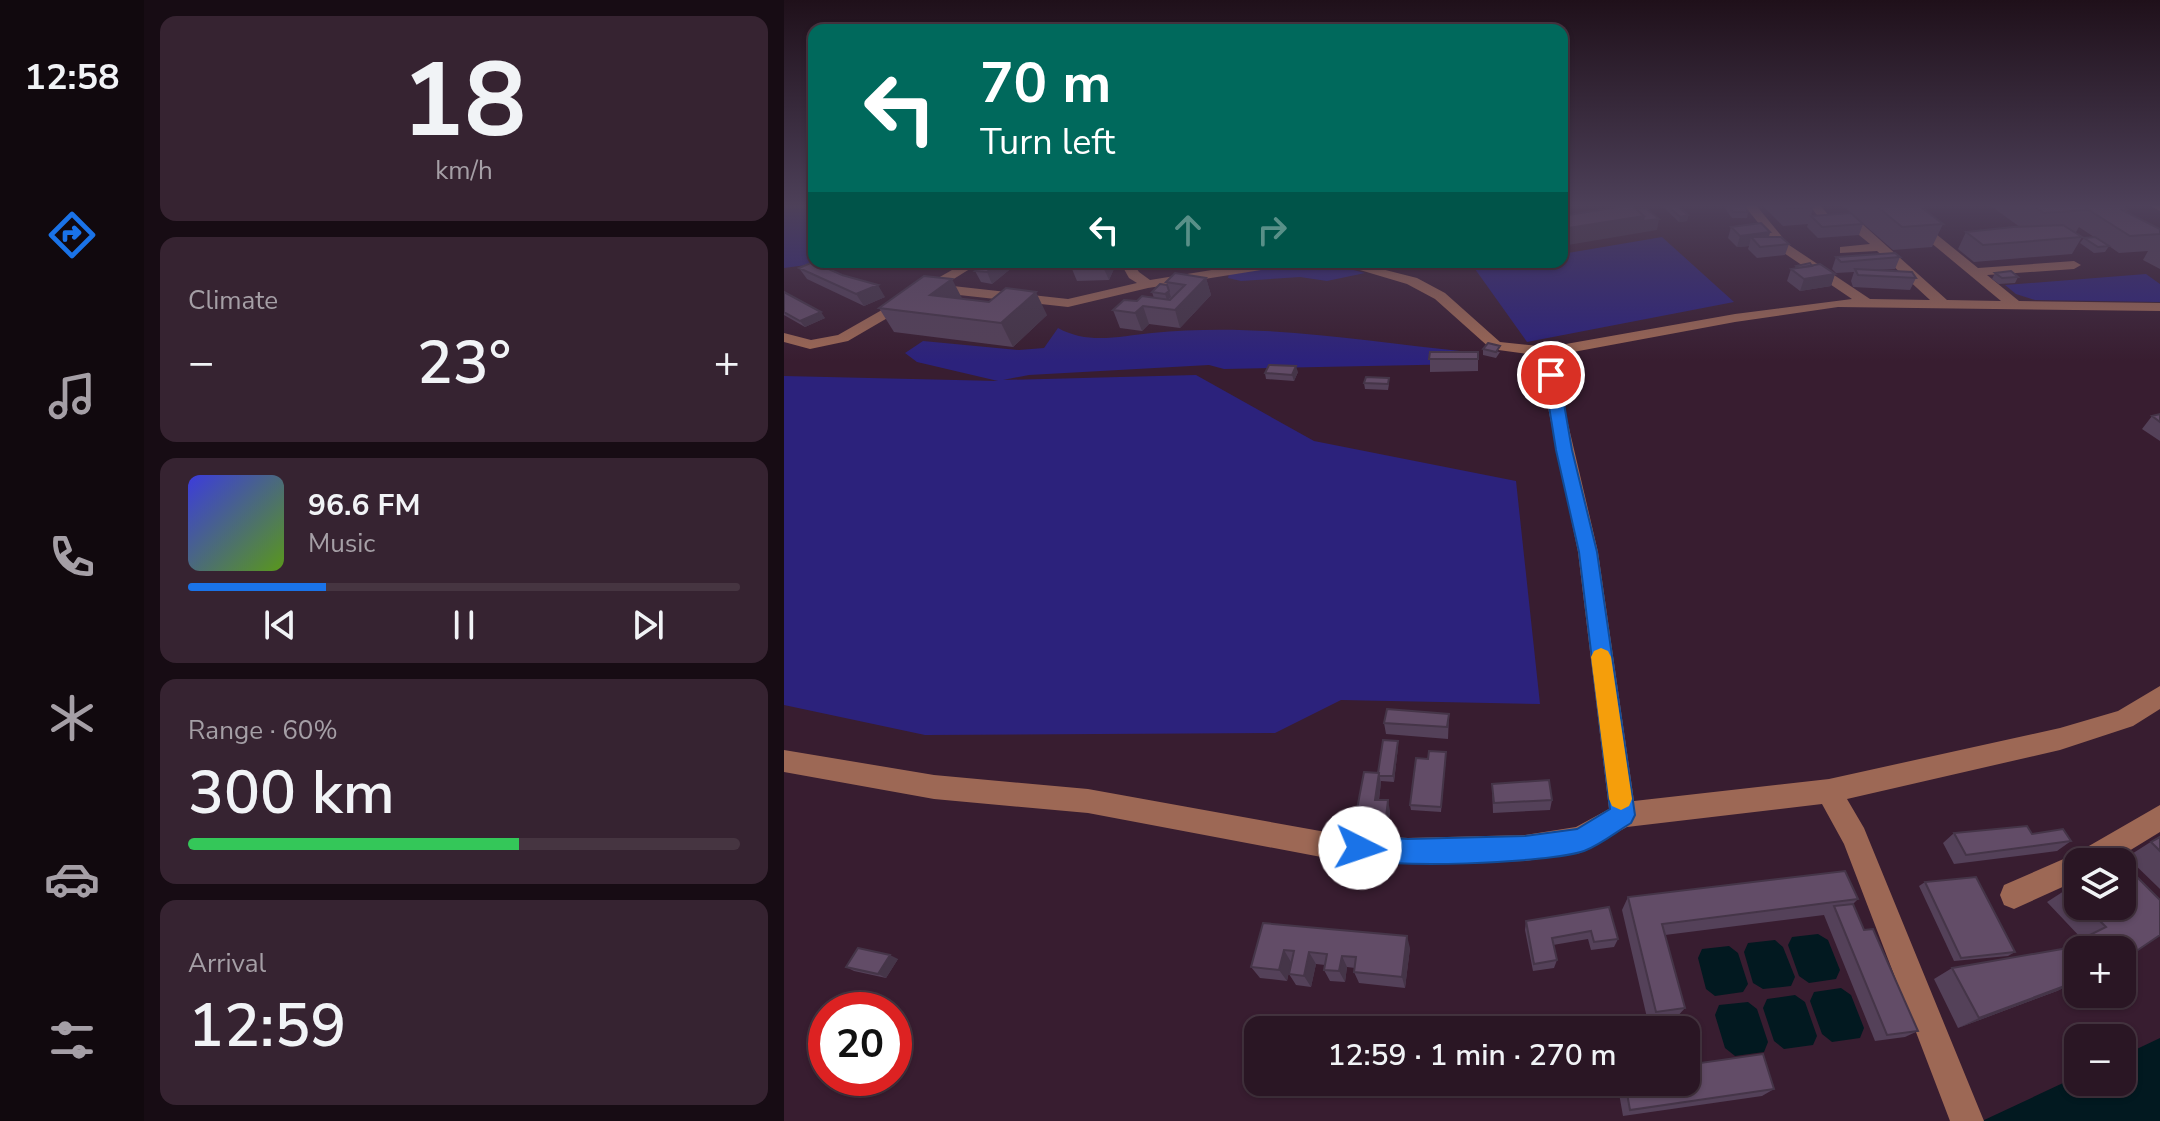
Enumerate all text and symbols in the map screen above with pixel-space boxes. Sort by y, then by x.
text: 18 [402,30,526,172]
text: 70 m [980,45,1111,122]
text: 12:58 [24,53,120,102]
icon: left [848,56,952,160]
text: Turn left [980,118,1115,167]
text: km/h [435,153,493,188]
icon: directions [44,207,100,263]
icon: left [1082,208,1126,252]
icon: ahead [1166,208,1210,252]
icon: right [1250,208,1294,252]
text: Climate [188,283,278,318]
text: 23° [417,322,511,404]
text: − [188,333,214,393]
text: + [714,333,740,393]
pin [1517,341,1585,409]
icon: arrive [1529,353,1573,397]
icon: music [44,368,100,424]
text: 96.6 FM [308,485,420,526]
text: Music [308,526,375,561]
icon: phone [44,529,100,585]
icon: previous [258,603,302,647]
icon: pause [442,603,486,647]
icon: next [626,603,670,647]
icon: climate [44,690,100,746]
text: Range · 60% [188,713,338,748]
text: 300 km [188,752,395,834]
position arrow [1318,806,1402,890]
map controls [2064,848,2136,1096]
button: layers [2064,848,2136,920]
icon: car [44,851,100,907]
button: + [2064,936,2136,1008]
text: Arrival [188,946,266,981]
text: 12:59 [188,985,346,1067]
speed limit sign: 20 [808,992,912,1096]
icon: filters [44,1012,100,1068]
button: − [2064,1024,2136,1096]
text: 12:59 · 1 min · 270 m [1327,1035,1617,1076]

